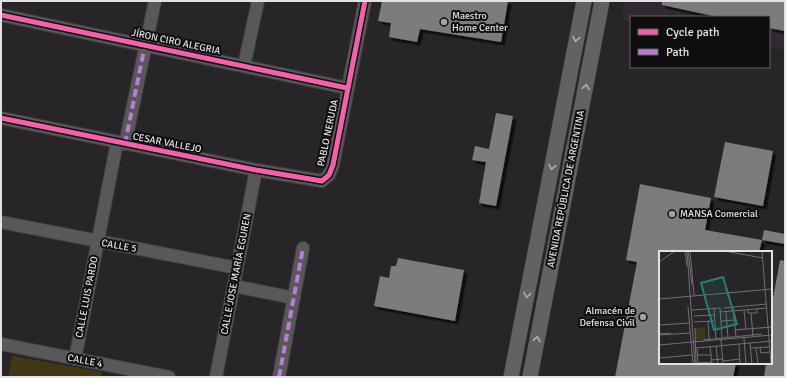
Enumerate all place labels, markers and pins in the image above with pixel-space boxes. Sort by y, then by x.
place label: Maestro Home Center [452,10,508,34]
marker: Maestro Home Center [439,17,449,27]
place label: MANSA Comercial [680,208,758,220]
marker: MANSA Comercial [667,209,677,219]
place label: Almacén de Defensa Civil [579,305,635,329]
marker: Almacén de Defensa Civil [638,312,648,322]

